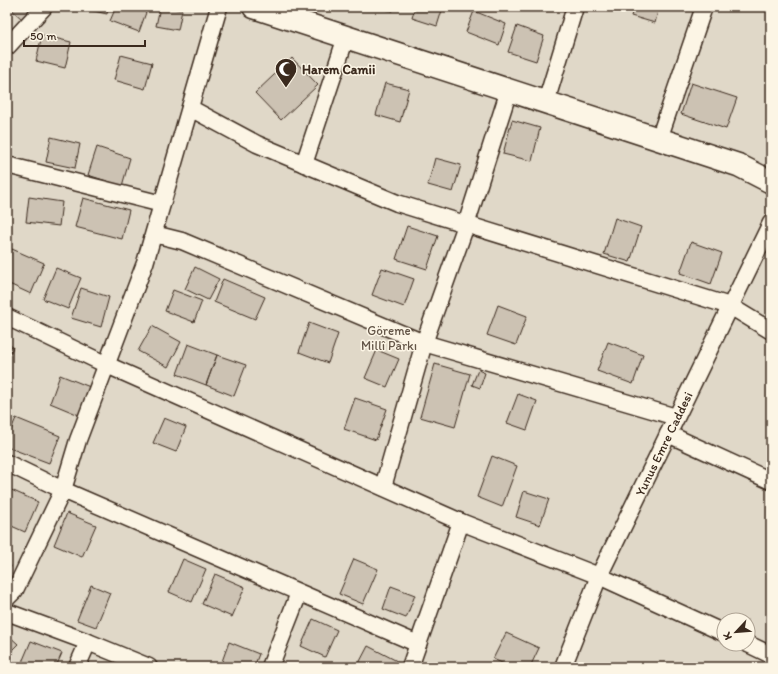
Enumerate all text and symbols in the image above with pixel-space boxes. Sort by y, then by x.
scale bar [24,22,145,48]
text: 50 m [30,29,56,43]
mosque icon: Harem Camii [273,56,299,89]
place label: Harem Camii [302,62,375,77]
park label: Göreme Millî Parkı [361,323,417,353]
street label: Yunus Emre Caddesi [632,389,695,498]
north arrow [716,612,756,652]
text: K [720,629,735,642]

